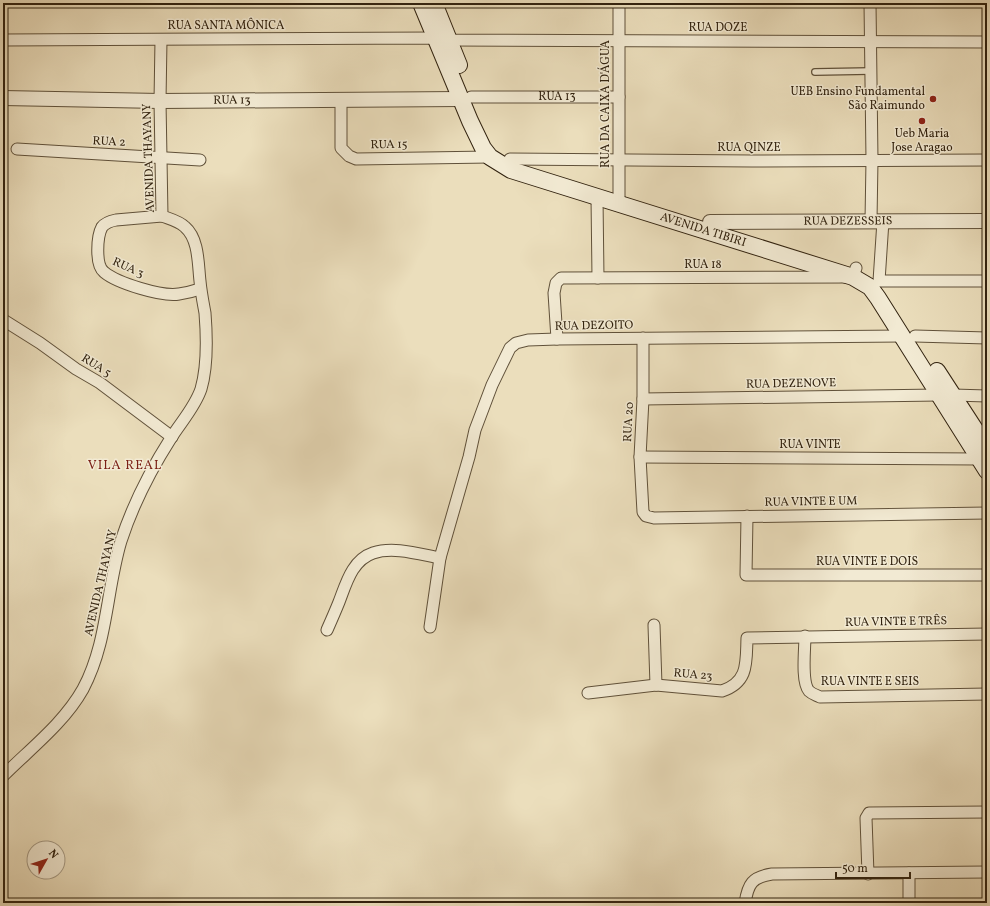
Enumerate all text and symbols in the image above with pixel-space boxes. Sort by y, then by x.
street label: RUA SANTA MÔNICA [168,17,285,34]
street label: RUA DOZE [689,20,748,36]
street label: RUA DA CAIXA D'ÁGUA [597,39,614,168]
place label: UEB Ensino Fundamental São Raimundo [790,84,925,114]
street label: RUA 13 [538,89,576,105]
street label: RUA 13 [213,92,251,109]
marker: UEB Ensino Fundamental São Raimundo [928,94,938,104]
street label: AVENIDA THAYANY [139,103,159,213]
marker: Ueb Maria Jose Aragao [917,116,927,126]
place label: Ueb Maria Jose Aragao [891,126,953,156]
street label: RUA 2 [92,133,126,151]
street label: RUA 15 [370,137,408,153]
street label: RUA QINZE [717,140,781,156]
street label: AVENIDA TIBIRI [658,209,748,251]
street label: RUA DEZESSEIS [804,213,892,230]
street label: RUA 3 [110,254,146,282]
street label: RUA 18 [684,257,722,273]
street label: RUA DEZOITO [555,317,634,335]
street label: RUA 5 [78,351,114,382]
street label: RUA DEZENOVE [746,375,836,393]
street label: RUA 20 [620,401,638,443]
street label: RUA VINTE [779,437,841,453]
district label: VILA REAL [88,457,162,475]
street label: RUA VINTE E UM [764,493,858,511]
street label: AVENIDA THAYANY [81,528,121,638]
street label: RUA VINTE E DOIS [816,554,918,570]
street label: RUA VINTE E TRÊS [845,612,947,631]
street label: RUA 23 [673,665,713,685]
street label: RUA VINTE E SEIS [821,674,919,690]
north arrow [26,840,66,880]
text: N [44,847,61,862]
scale bar [836,854,910,880]
text: 50 m [842,861,868,877]

